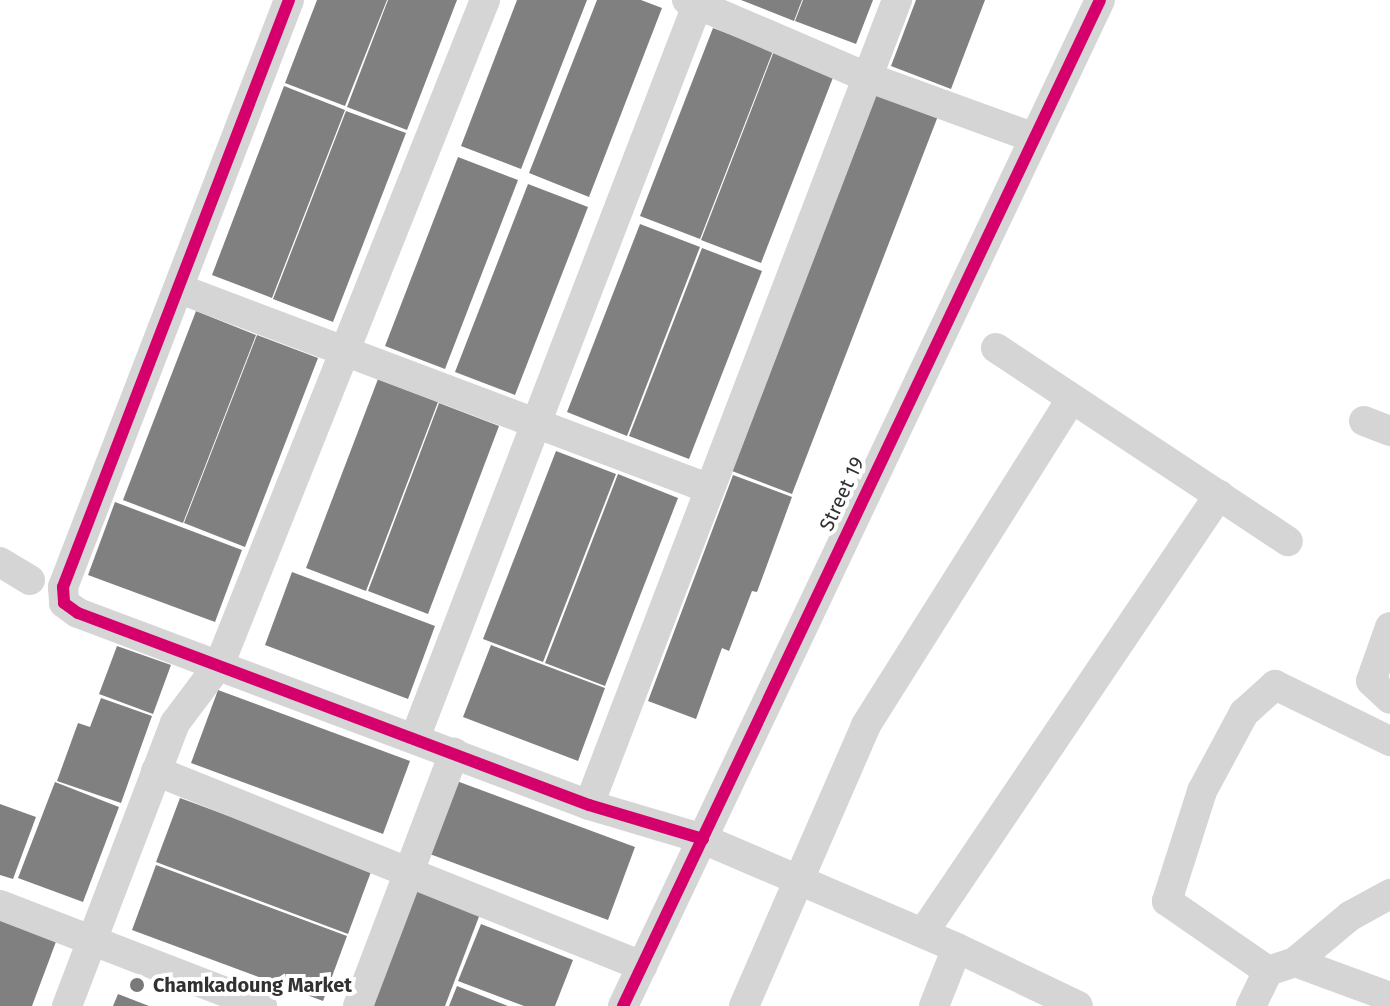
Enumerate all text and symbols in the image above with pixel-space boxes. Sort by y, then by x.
street label: Street 19 [814,453,870,535]
place label: Chamkadoung Market [153,973,352,997]
marker: Chamkadoung Market [128,976,146,994]

